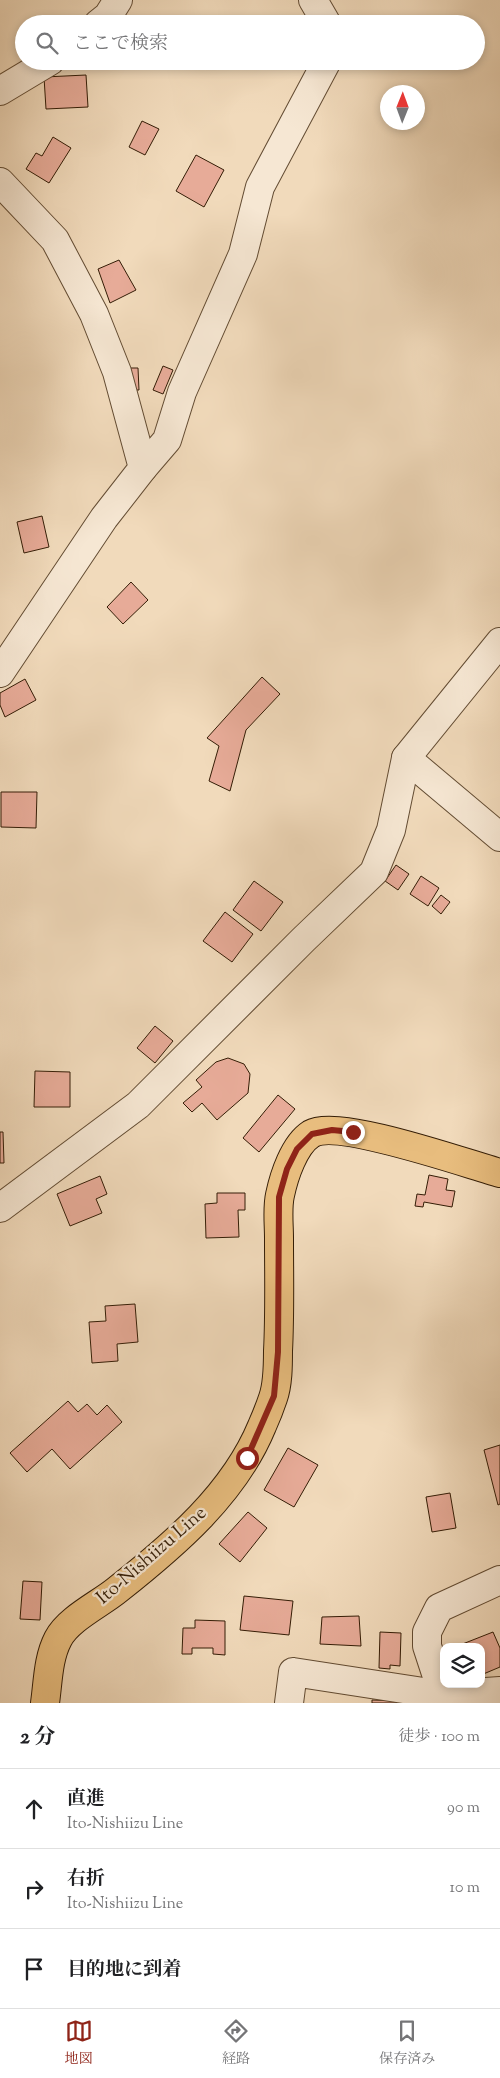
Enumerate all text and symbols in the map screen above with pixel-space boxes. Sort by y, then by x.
search box [15,15,485,70]
icon: search [33,29,61,57]
text: ここで検索 [73,31,168,58]
north arrow [380,85,425,130]
route end [342,1121,365,1144]
route start [236,1447,259,1470]
street label: Ito-Nishiizu Line [91,1500,213,1611]
map controls [440,1643,485,1688]
button: layers [440,1643,485,1688]
text: 2 分 [20,1723,55,1753]
text: 徒歩 · 100 m [398,1726,480,1749]
text: 直進 [67,1786,105,1813]
icon: ahead [20,1795,48,1823]
text: 90 m [447,1797,480,1820]
text: Ito-Nishiizu Line [67,1813,183,1836]
text: 右折 [67,1866,105,1893]
icon: right [20,1875,48,1903]
text: 10 m [450,1877,480,1900]
text: Ito-Nishiizu Line [67,1893,183,1916]
icon: arrive [20,1955,48,1983]
text: 目的地に到着 [67,1957,181,1984]
tab: 地図 [65,2017,93,2070]
tab: 経路 [222,2017,250,2070]
tab: 保存済み [379,2017,435,2070]

